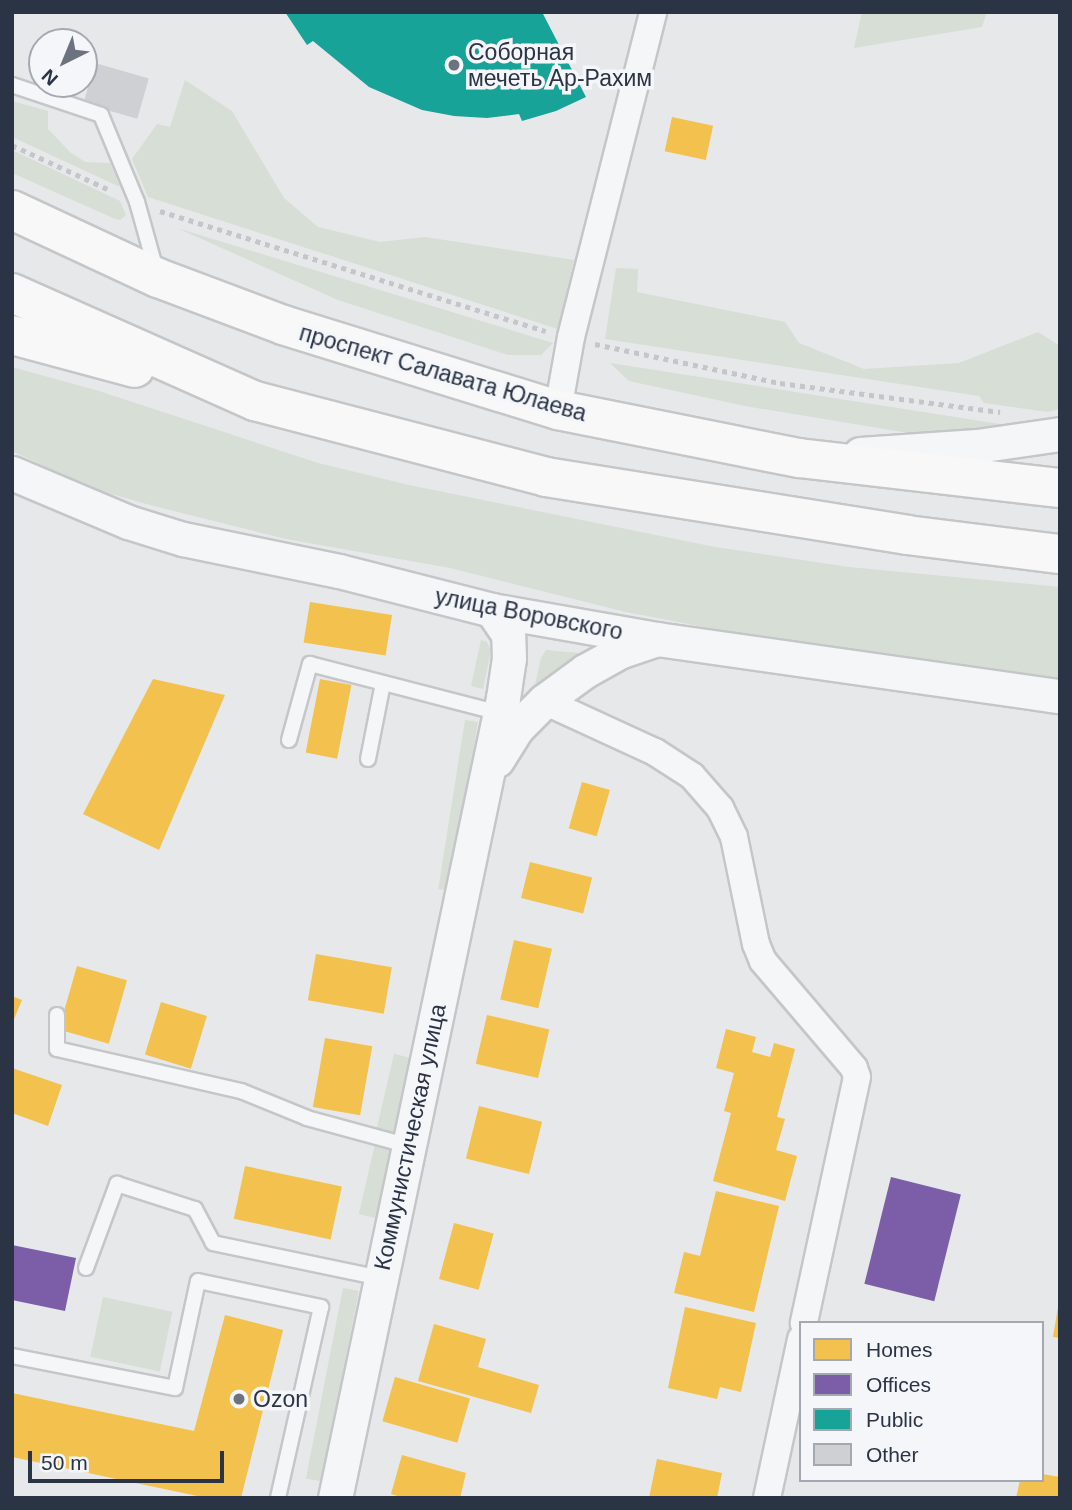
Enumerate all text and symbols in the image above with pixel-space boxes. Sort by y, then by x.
north arrow [28,28,98,98]
place label: Соборная мечеть Ар-Рахим [468,38,652,92]
marker: Соборная мечеть Ар-Рахим [446,57,462,73]
text: N [38,65,62,90]
street label: проспект Салавата Юлаева [296,319,590,427]
street label: улица Воровского [433,582,625,646]
street label: Коммунистическая улица [368,1001,452,1273]
legend [799,1321,1044,1482]
text: Homes [866,1338,933,1361]
text: Offices [866,1373,931,1396]
place label: Ozon [253,1385,308,1413]
marker: Ozon [231,1391,247,1407]
text: Public [866,1408,923,1431]
scale bar [32,1436,228,1480]
text: Other [866,1443,919,1466]
text: 50 m [41,1451,88,1474]

